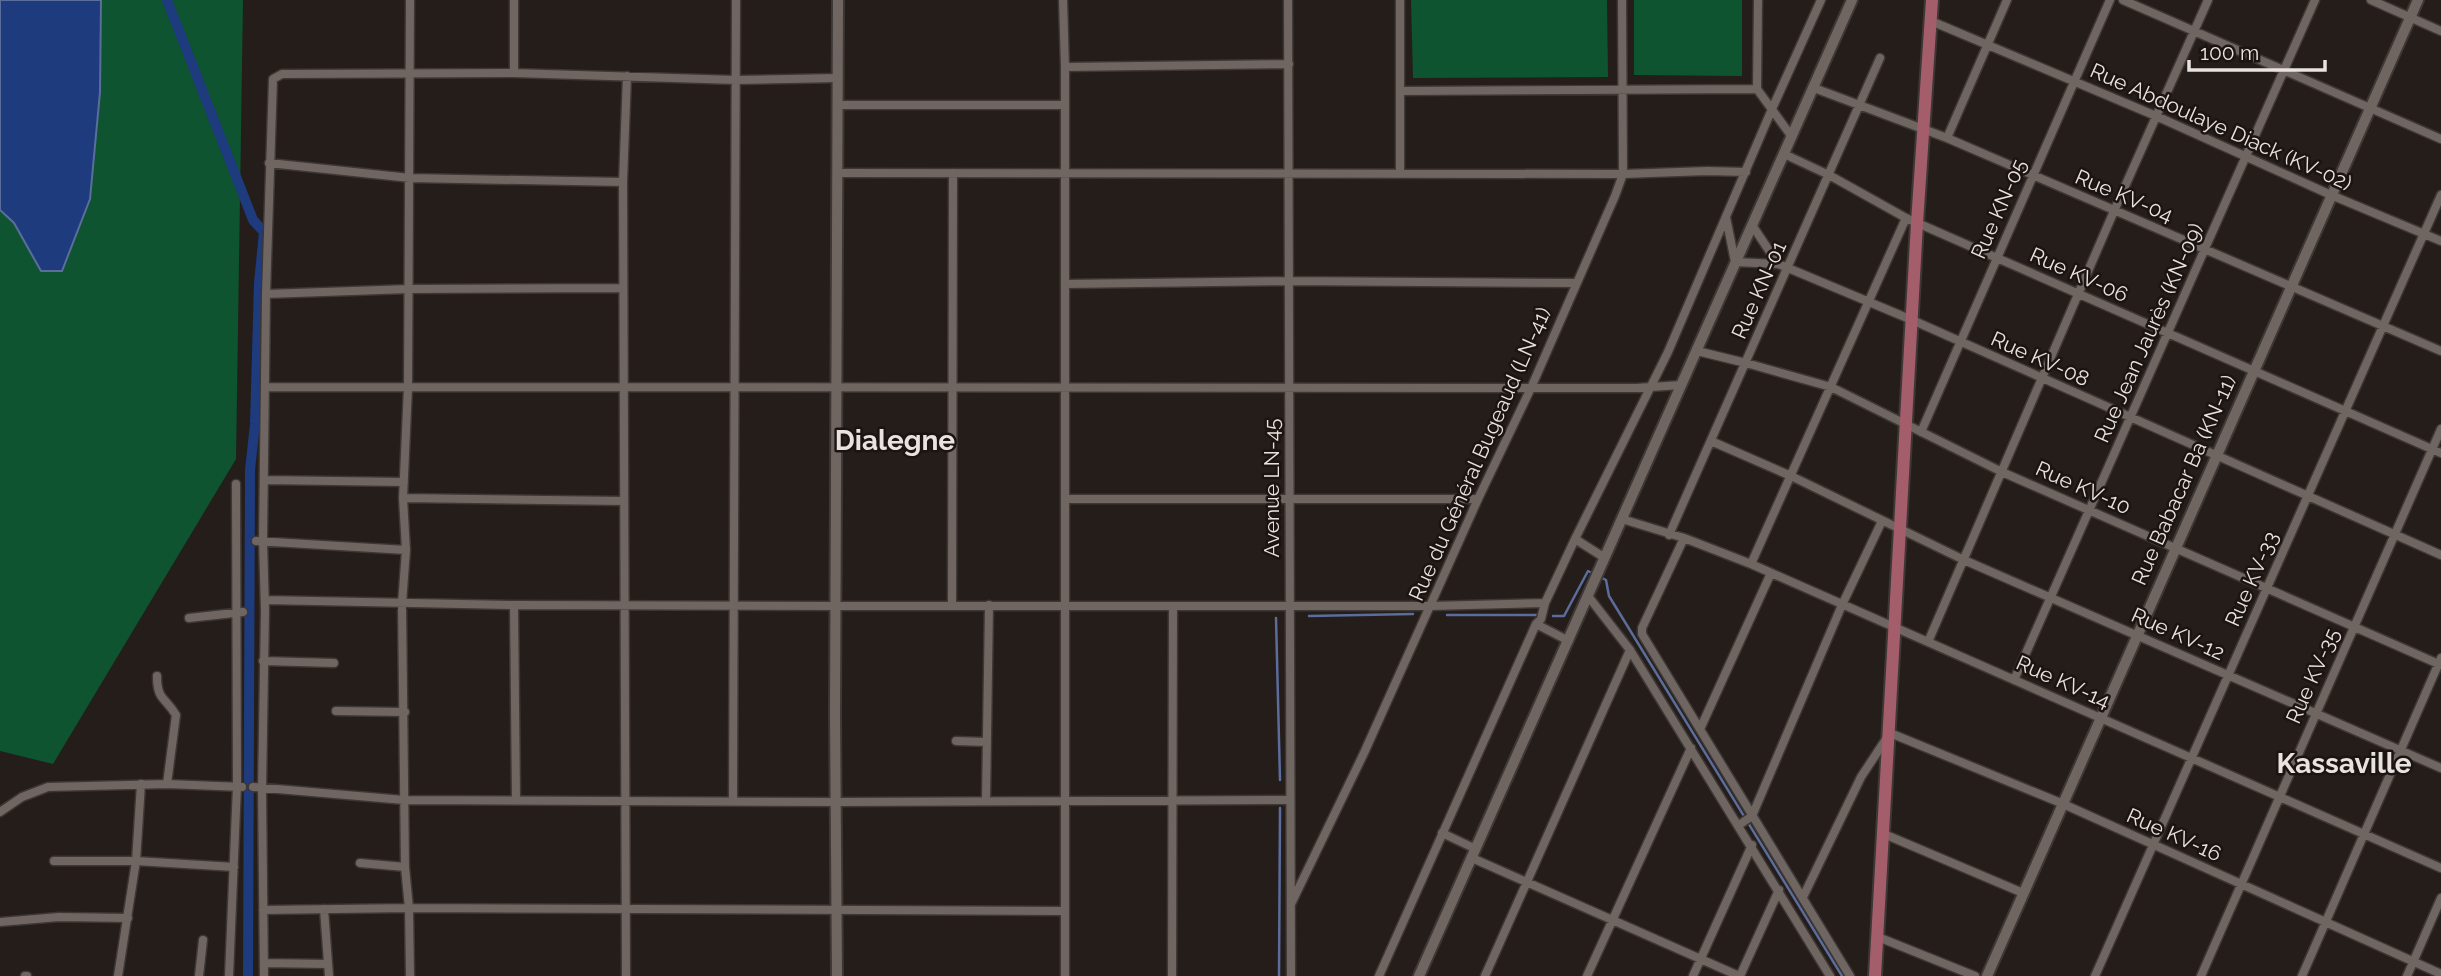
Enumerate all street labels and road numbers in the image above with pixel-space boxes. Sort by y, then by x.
street label: Rue Abdoulaye Diack (KV-02) [2087,57,2356,196]
street label: Rue KN-05 [1965,155,2032,263]
street label: Rue KV-04 [2071,164,2177,227]
street label: Rue Jean Jaurès (KN-09) [2089,219,2208,446]
street label: Rue KN-01 [1726,237,1791,342]
street label: Rue KV-06 [2026,242,2132,307]
street label: Rue du Général Bugeaud (LN-41) [1403,303,1556,604]
street label: Rue KV-08 [1987,326,2093,391]
street label: Rue Babacar Ba (KN-11) [2126,371,2241,589]
street label: Avenue LN-45 [1259,418,1284,558]
street label: Rue KV-10 [2032,456,2135,520]
street label: Rue KV-33 [2220,527,2284,630]
street label: Rue KV-12 [2128,602,2229,665]
street label: Rue KV-35 [2280,624,2345,727]
street label: Rue KV-14 [2012,650,2114,713]
street label: Rue KV-16 [2123,803,2225,867]

